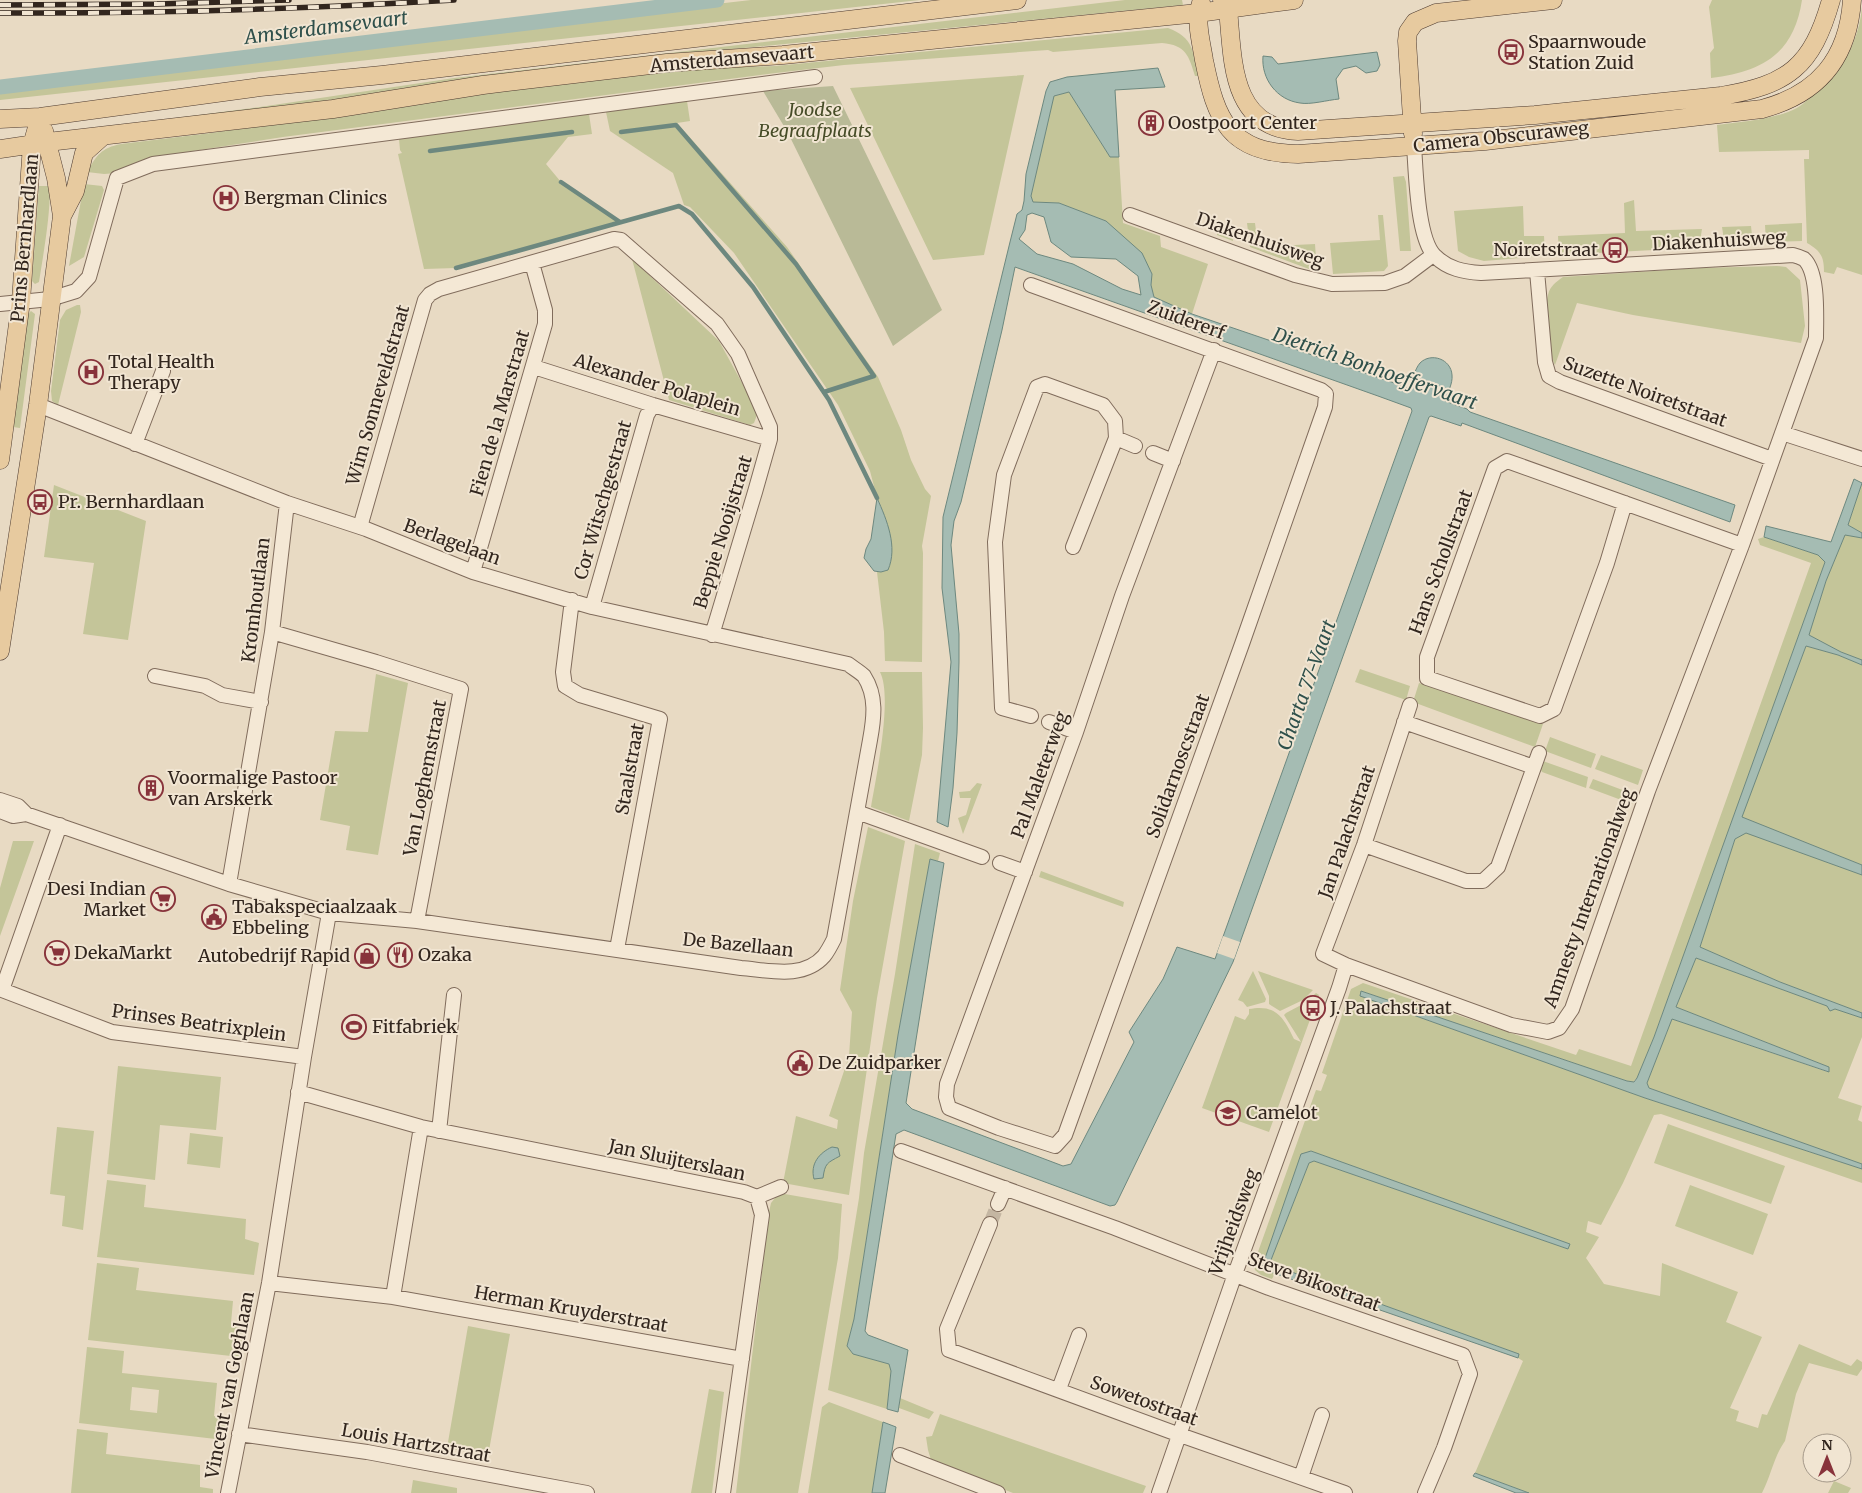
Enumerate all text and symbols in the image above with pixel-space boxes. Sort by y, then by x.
water label: Amsterdamsevaart [241,5,409,49]
place label: Spaarnwoude Station Zuid [1528,30,1646,74]
bus stop icon: Spaarnwoude Station Zuid [1498,39,1524,65]
street label: Amsterdamsevaart [648,40,815,77]
park label: Joodse Begraafplaats [758,98,872,142]
building icon: Oostpoort Center [1138,110,1164,136]
place label: Oostpoort Center [1168,111,1317,134]
street label: Camera Obscuraweg [1412,116,1590,157]
street label: Prins Bernhardlaan [6,152,43,323]
hospital icon: Bergman Clinics [213,185,239,211]
place label: Bergman Clinics [244,186,387,209]
street label: Diakenhuisweg [1193,207,1327,272]
street label: Diakenhuisweg [1651,226,1787,255]
bus stop icon: Noiretstraat [1602,237,1628,263]
place label: Noiretstraat [1494,238,1598,261]
street label: Zuidererf [1144,295,1229,345]
street label: Wim Sonneveldstraat [340,302,414,489]
water label: Dietrich Bonhoeffervaart [1269,321,1481,414]
street label: Fien de la Marstraat [465,327,534,499]
street label: Alexander Polaplein [570,348,743,421]
place label: Total Health Therapy [108,350,215,394]
street label: Suzette Noiretstraat [1560,351,1730,432]
hospital icon: Total Health Therapy [78,359,104,385]
street label: Cor Witschgestraat [569,418,636,582]
street label: Beppie Nooijstraat [688,452,757,612]
street label: Hans Schollstraat [1404,486,1477,637]
bus stop icon: Pr. Bernhardlaan [27,489,53,515]
place label: Pr. Bernhardlaan [58,490,204,513]
street label: Berlagelaan [400,513,504,570]
street label: Kromhoutlaan [236,536,275,664]
water label: Charta 77-Vaart [1271,616,1341,754]
street label: Solidarnoscstraat [1141,691,1214,841]
street label: Van Loghemstraat [398,698,451,859]
street label: Pal Maleterweg [1006,708,1073,842]
street label: Staalstraat [610,721,649,817]
street label: Jan Palachstraat [1313,762,1380,902]
place label: Voormalige Pastoor van Arskerk [167,766,338,810]
building icon: Voormalige Pastoor van Arskerk [138,775,164,801]
street label: Amnesty Internationalweg [1538,785,1639,1012]
place label: Desi Indian Market [47,877,146,921]
supermarket icon: Desi Indian Market [150,886,176,912]
place label: Tabakspeciaalzaak Ebbeling [232,895,397,939]
public building icon: Tabakspeciaalzaak Ebbeling [201,904,227,930]
street label: De Bazellaan [681,927,795,962]
supermarket icon: DekaMarkt [44,940,70,966]
place label: DekaMarkt [74,941,172,964]
restaurant icon: Ozaka [387,942,413,968]
shop icon: Autobedrijf Rapid [354,943,380,969]
place label: Ozaka [418,943,472,966]
place label: Autobedrijf Rapid [197,944,350,967]
bus stop icon: J. Palachstraat [1300,995,1326,1021]
place label: J. Palachstraat [1329,996,1452,1019]
street label: Prinses Beatrixplein [110,999,288,1046]
sports icon: Fitfabriek [341,1014,367,1040]
place label: Fitfabriek [372,1015,458,1038]
public building icon: De Zuidparker [787,1050,813,1076]
place label: De Zuidparker [818,1051,942,1074]
school or university icon: Camelot [1215,1100,1241,1126]
place label: Camelot [1246,1101,1318,1124]
street label: Jan Sluijterslaan [606,1134,748,1185]
street label: Vrijheidsweg [1203,1165,1264,1279]
street label: Steve Bikostraat [1244,1247,1384,1316]
street label: Herman Kruyderstraat [473,1280,670,1337]
street label: Vincent van Goghlaan [200,1289,259,1482]
street label: Sowetostraat [1087,1370,1201,1431]
street label: Louis Hartzstraat [340,1418,493,1467]
north arrow [1802,1433,1852,1483]
text: N [1821,1436,1833,1454]

